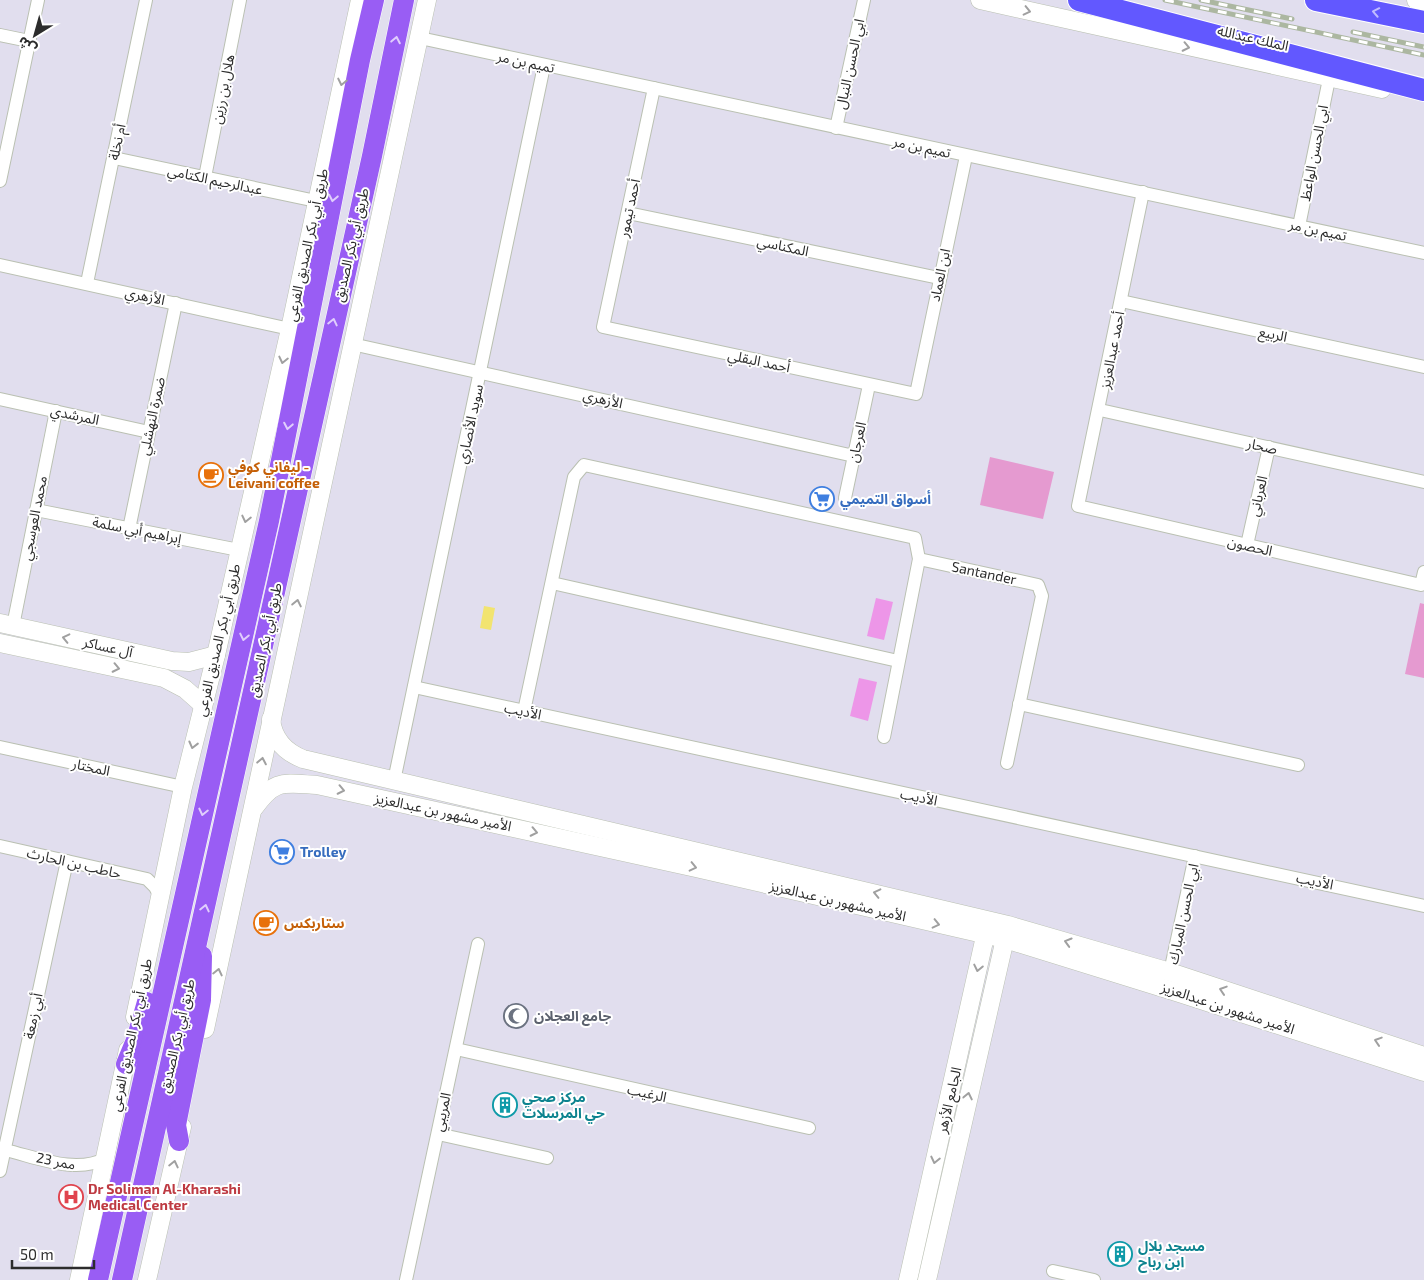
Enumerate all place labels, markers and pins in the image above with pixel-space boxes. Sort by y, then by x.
place label: ليفاني كوفي - Leivani coffee [228,458,320,491]
cafe icon: ليفاني كوفي - Leivani coffee [198,462,224,488]
supermarket icon: أسواق التميمي [809,486,835,512]
place label: أسواق التميمي [840,490,931,510]
supermarket icon: Trolley [269,839,295,865]
place label: Trolley [300,843,346,860]
cafe icon: ستاربكس [253,910,279,936]
place label: ستاربكس [284,914,344,932]
mosque icon: جامع العجلان [503,1003,529,1029]
place label: جامع العجلان [534,1007,611,1026]
place label: مركز صحي حي المرسلات [522,1088,605,1124]
building icon: مركز صحي حي المرسلات [492,1092,518,1118]
place label: Dr Soliman Al-Kharashi Medical Center [88,1180,241,1213]
hospital icon: Dr Soliman Al-Kharashi Medical Center [58,1184,84,1210]
place label: مسجد بلال ابن رباح [1138,1237,1205,1273]
building icon: مسجد بلال ابن رباح [1107,1241,1133,1267]

